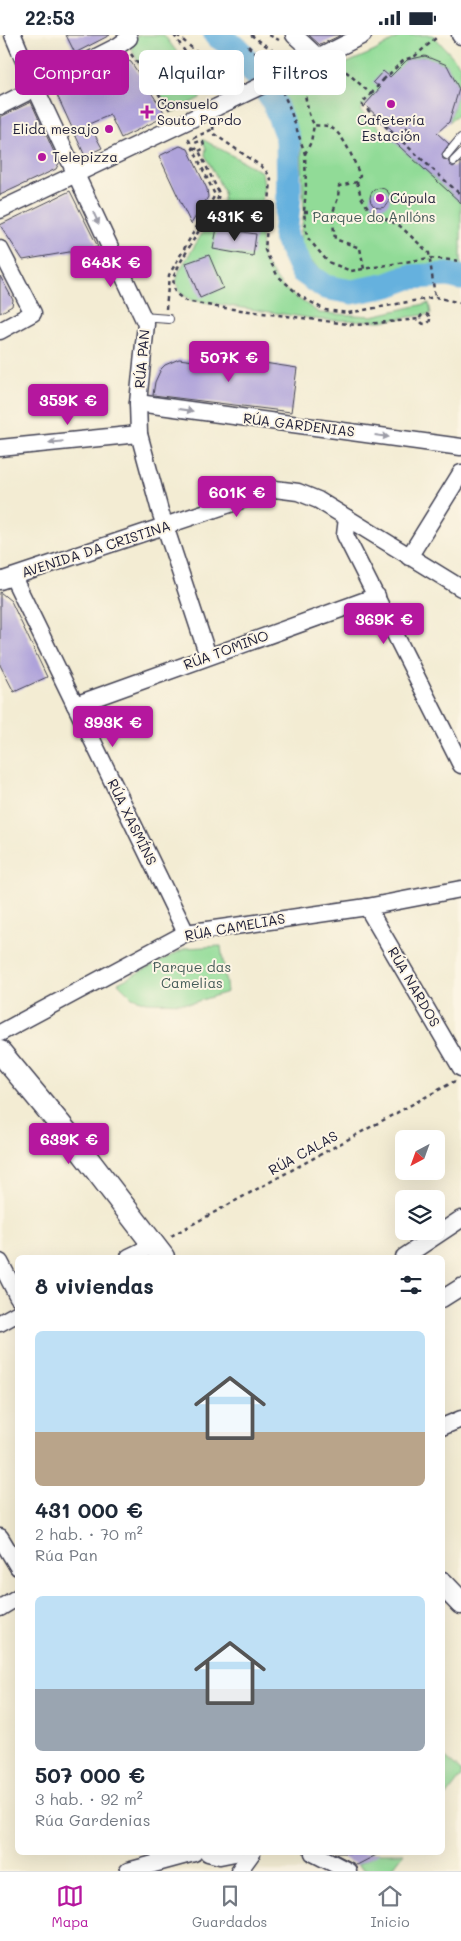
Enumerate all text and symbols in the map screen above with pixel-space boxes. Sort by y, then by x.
text: 22:53 [25,5,75,30]
chip: Comprar [15,50,129,95]
chip: Alquilar [139,50,244,95]
chip: Filtros [254,50,346,95]
place label: Consuelo Souto Pardo [157,94,241,129]
marker: Cafetería Estación [385,98,397,110]
marker: Consuelo Souto Pardo [141,106,153,118]
place label: Cafetería Estación [357,110,425,145]
place label: Elida mesajo [13,119,99,138]
marker: Elida mesajo [103,123,115,135]
place label: Telepizza [52,147,118,166]
marker: Telepizza [36,151,48,163]
place label: Cúpula [390,188,436,207]
marker: Cúpula [374,192,386,204]
pin: 431K € [194,199,276,242]
text: 431K € [207,205,263,226]
park label: Parque do Anllóns [312,207,436,226]
one-way arrow [92,211,100,225]
pin: 648K € [70,245,152,288]
text: 648K € [81,251,141,272]
street label: RÚA PAN [129,329,154,389]
pin: 507K € [188,341,270,383]
text: 507K € [200,346,258,367]
pin: 359K € [27,383,109,426]
text: 359K € [39,389,97,410]
one-way arrow [178,406,194,414]
street label: RÚA GARDENIAS [242,408,356,441]
one-way arrow [374,432,390,440]
one-way arrow [48,439,64,447]
pin: 601K € [196,475,278,518]
text: 601K € [209,481,265,502]
street label: AVENIDA DA CRISTINA [19,515,173,582]
pin: 369K € [343,603,425,645]
text: 369K € [355,608,413,629]
street label: RÚA TOMIÑO [181,625,271,674]
pin: 393K € [72,705,154,748]
text: 393K € [84,711,142,732]
street label: RÚA XASMÍNS [103,775,162,868]
street label: RÚA CAMELIAS [183,908,287,945]
street label: RÚA NARDOS [384,943,445,1030]
park label: Parque das Camelias [153,957,231,992]
pin: 639K € [28,1123,110,1165]
street label: RÚA CALAS [265,1126,341,1179]
text: 639K € [40,1128,98,1149]
north arrow [395,1130,445,1180]
map controls [395,1130,445,1240]
button: layers [395,1190,445,1240]
icon: filters [397,1271,425,1299]
text: 8 viviendas [35,1272,154,1299]
icon: home [185,1363,275,1453]
text: 431 000 € [35,1496,143,1523]
text: 2 hab. · 70 m² [35,1523,143,1544]
text: Rúa Pan [35,1544,98,1565]
icon: home [185,1628,275,1718]
text: 507 000 € [35,1761,145,1788]
text: 3 hab. · 92 m² [35,1788,143,1809]
text: Rúa Gardenias [35,1809,151,1830]
tab: Mapa [52,1882,89,1931]
tab: Guardados [192,1882,267,1931]
tab: Inicio [370,1882,409,1931]

